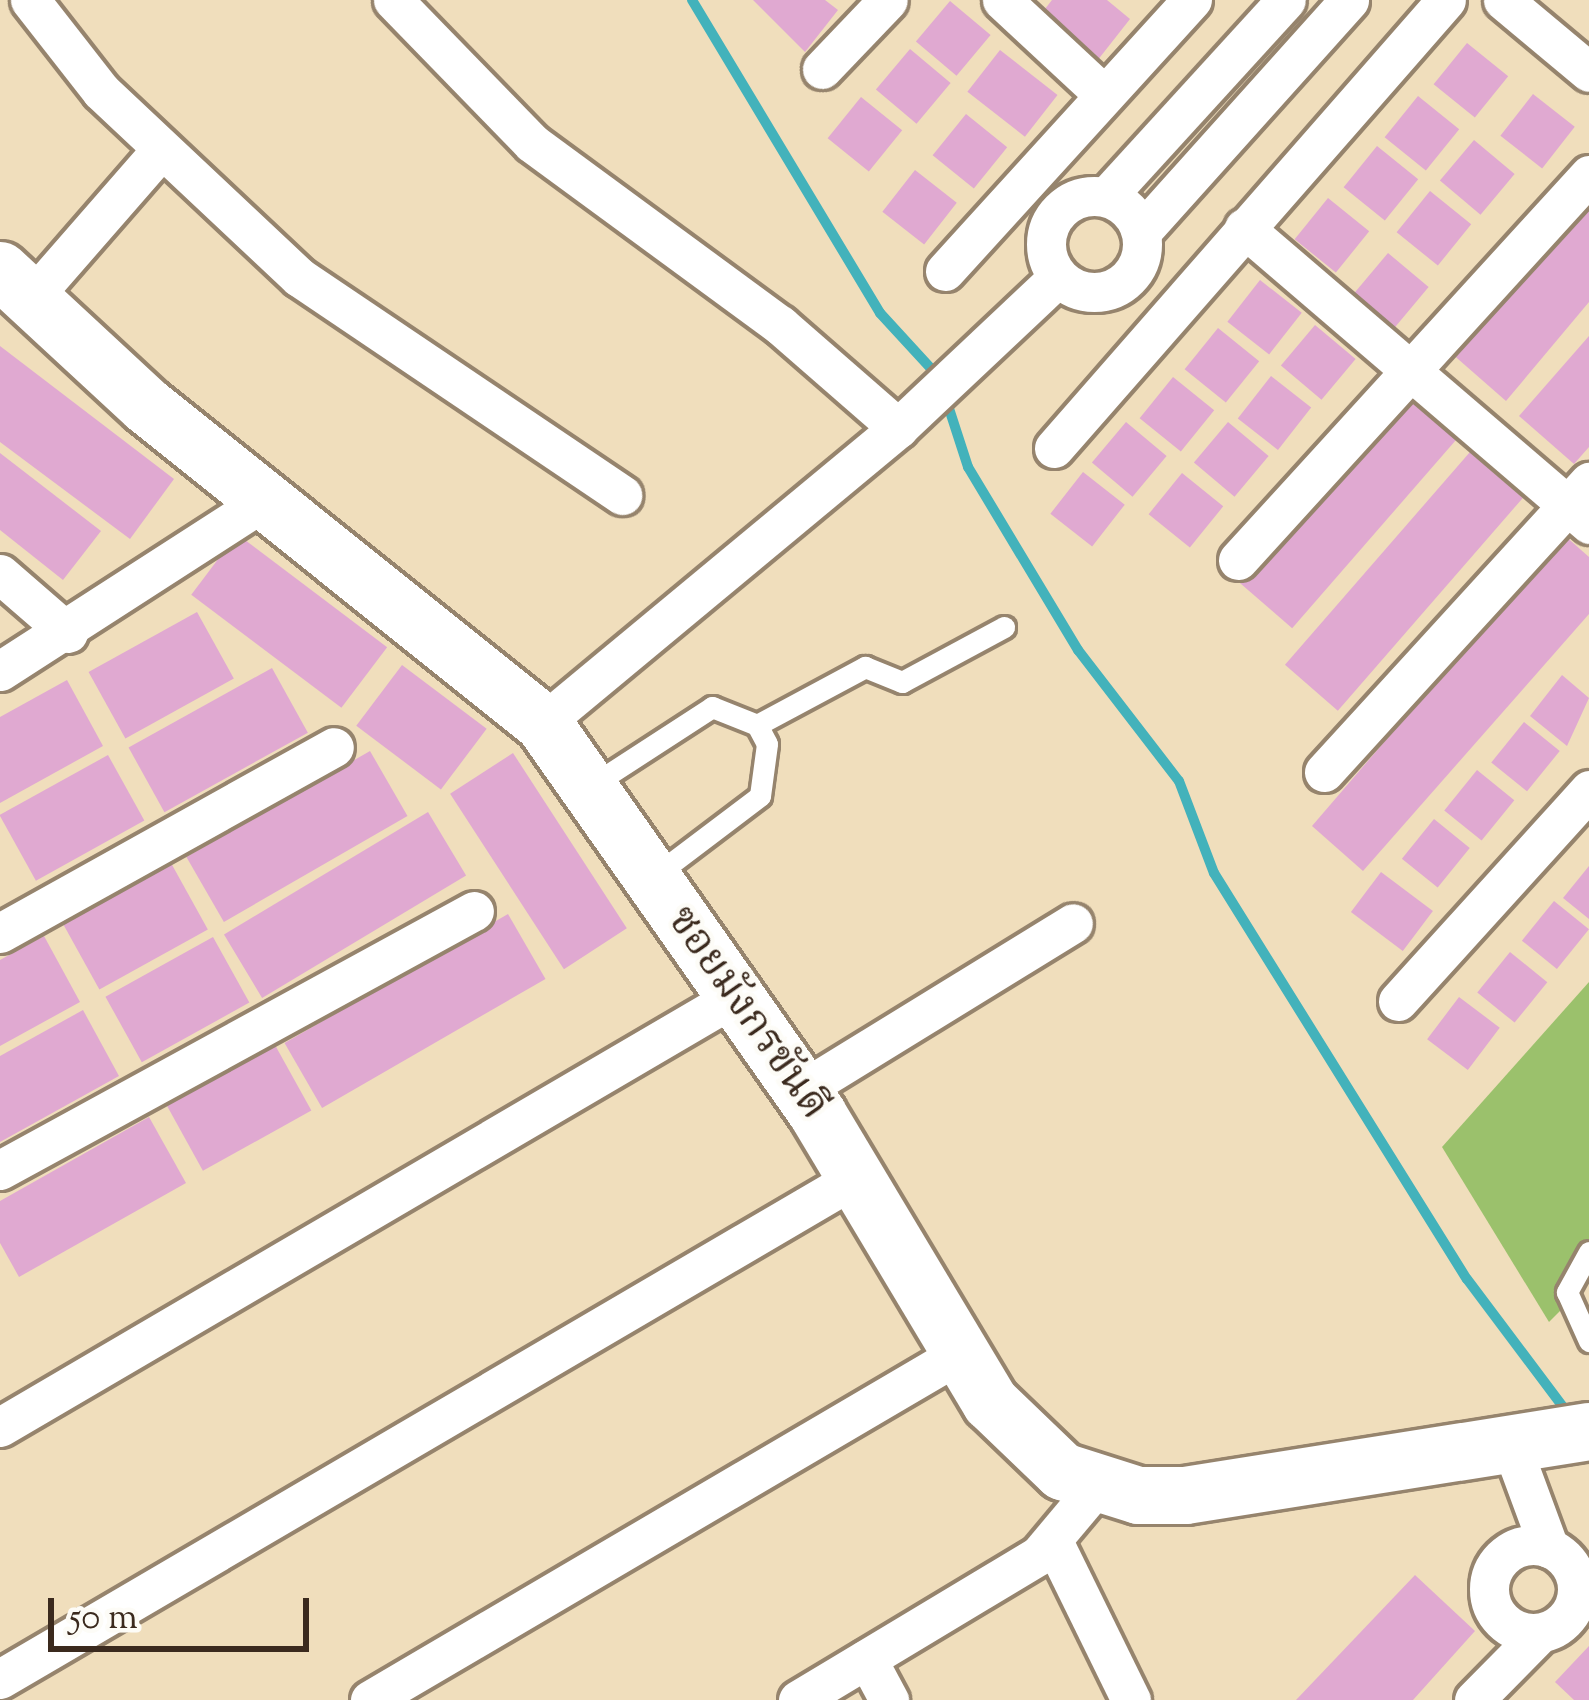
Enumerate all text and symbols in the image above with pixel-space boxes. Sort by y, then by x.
street label: ซอยมังกรขันดี [654,898,838,1130]
scale bar [54,1574,315,1648]
text: 50 m [69,1593,138,1645]

